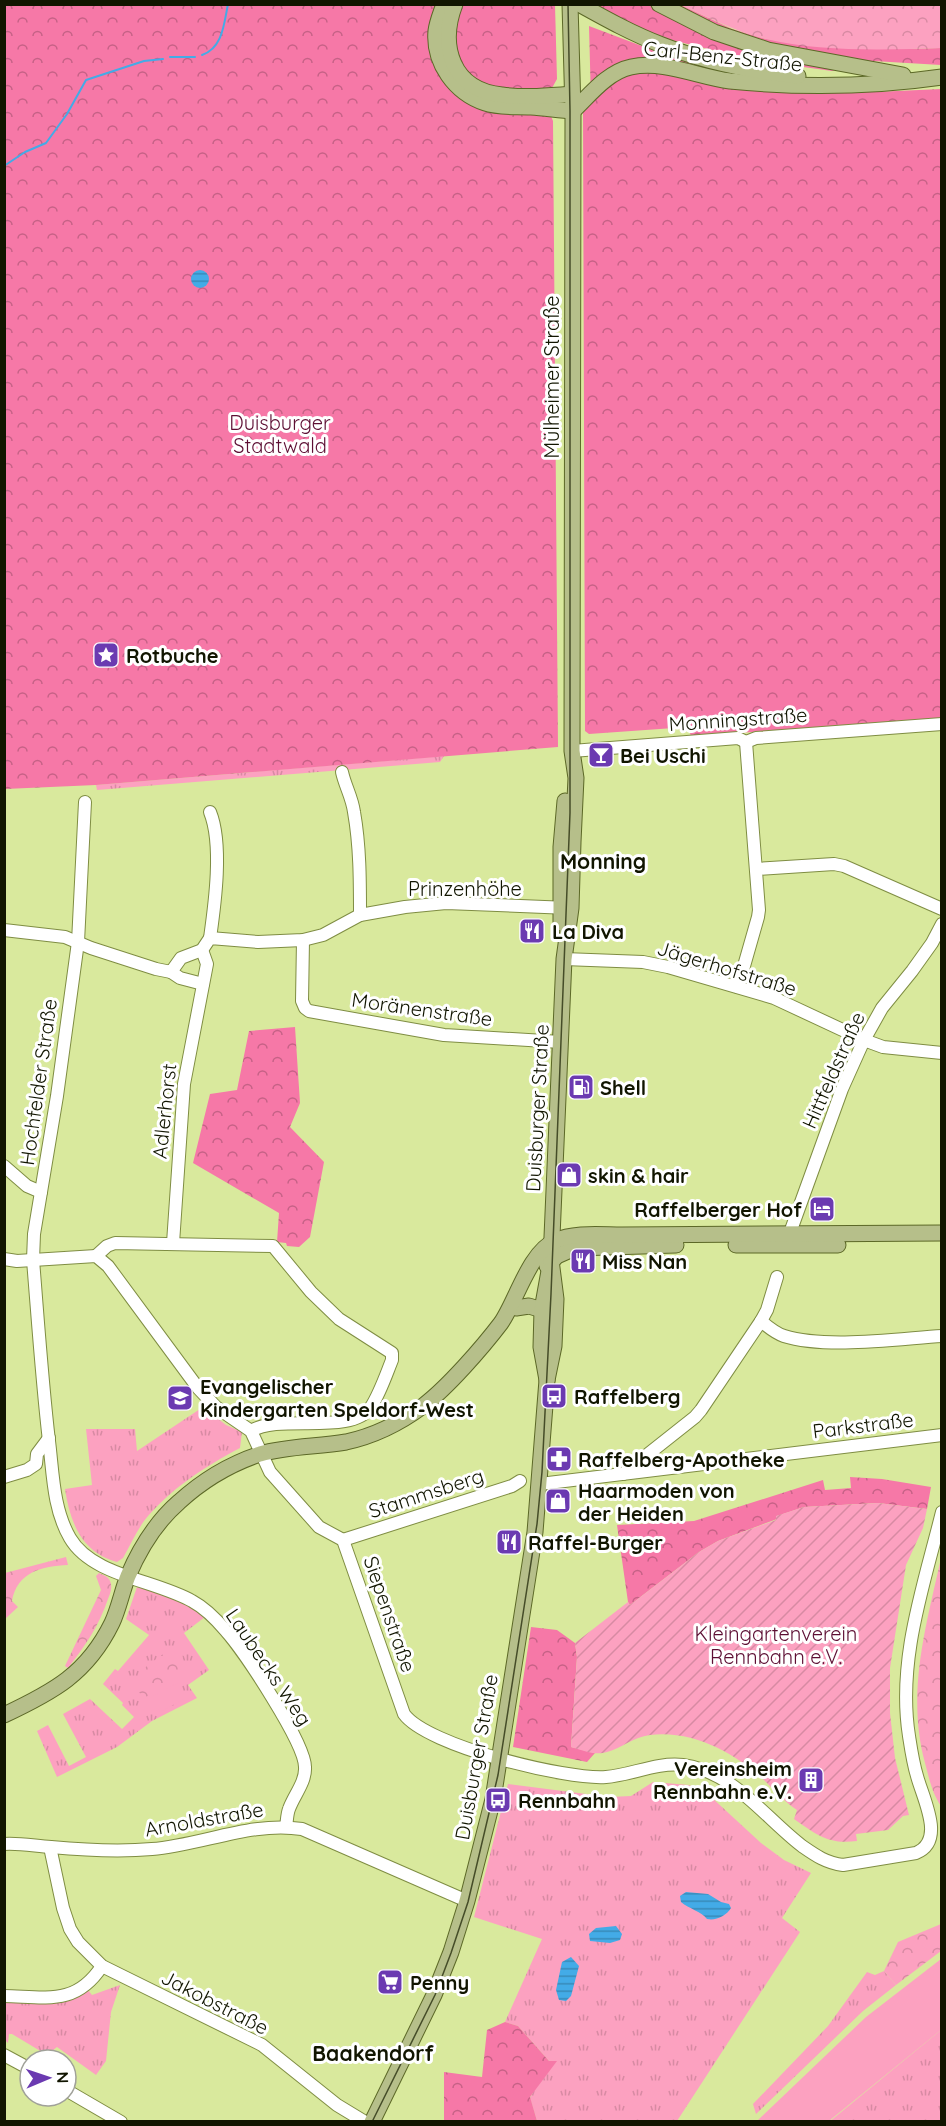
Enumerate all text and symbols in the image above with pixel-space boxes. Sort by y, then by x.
street label: Carl-Benz-Straße [642,35,804,77]
street label: Mülheimer Straße [539,295,564,459]
park label: Duisburger Stadtwald [229,410,331,458]
place icon: Rotbuche [91,640,121,670]
place label: Rotbuche [126,643,219,668]
street label: Monningstraße [668,702,808,736]
bar icon: Bei Uschi [586,740,616,770]
place label: Bei Uschi [620,743,706,768]
district label: Monning [560,848,646,874]
street label: Prinzenhöhe [408,876,522,901]
restaurant icon: La Diva [517,916,547,946]
place label: La Diva [552,919,624,944]
street label: Jägerhofstraße [654,935,800,1001]
street label: Moränenstraße [350,987,494,1031]
street label: Hochfelder Straße [14,997,62,1167]
street label: Hittfeldstraße [796,1008,870,1132]
street label: Duisburger Straße [520,1024,554,1192]
street label: Adlerhorst [147,1062,181,1160]
fuel station icon: Shell [566,1072,596,1102]
place label: Shell [600,1075,646,1100]
shop icon: skin & hair [554,1160,584,1190]
place label: skin & hair [588,1163,689,1188]
hotel icon: Raffelberger Hof [807,1194,837,1224]
place label: Raffelberger Hof [634,1197,802,1222]
restaurant icon: Miss Nan [568,1246,598,1276]
place label: Miss Nan [602,1249,687,1274]
place label: Evangelischer Kindergarten Speldorf-West [200,1374,474,1422]
bus stop icon: Raffelberg [539,1381,569,1411]
school or university icon: Evangelischer Kindergarten Speldorf-West [165,1383,195,1413]
place label: Raffelberg [574,1384,681,1409]
street label: Parkstraße [811,1406,915,1444]
pharmacy icon: Raffelberg-Apotheke [544,1444,574,1474]
place label: Raffelberg-Apotheke [578,1447,785,1472]
street label: Stammsberg [365,1463,487,1523]
place label: Haarmoden von der Heiden [578,1478,735,1526]
shop icon: Haarmoden von der Heiden [543,1486,573,1516]
restaurant icon: Raffel-Burger [494,1527,524,1557]
place label: Raffel-Burger [528,1530,663,1555]
street label: Siepenstraße [358,1553,422,1675]
street label: Laubecks Weg [221,1604,317,1730]
park label: Kleingartenverein Rennbahn e.V. [695,1621,857,1669]
street label: Duisburger Straße [449,1672,503,1842]
place label: Vereinsheim Rennbahn e.V. [653,1756,792,1804]
building icon: Vereinsheim Rennbahn e.V. [796,1765,826,1795]
bus stop icon: Rennbahn [483,1785,513,1815]
place label: Rennbahn [518,1788,616,1813]
street label: Arnoldstraße [143,1796,265,1842]
street label: Jakobstraße [157,1964,273,2040]
supermarket icon: Penny [375,1967,405,1997]
place label: Penny [410,1970,469,1995]
district label: Baakendorf [312,2040,434,2066]
north arrow [18,2048,78,2108]
text: N [53,2071,73,2084]

